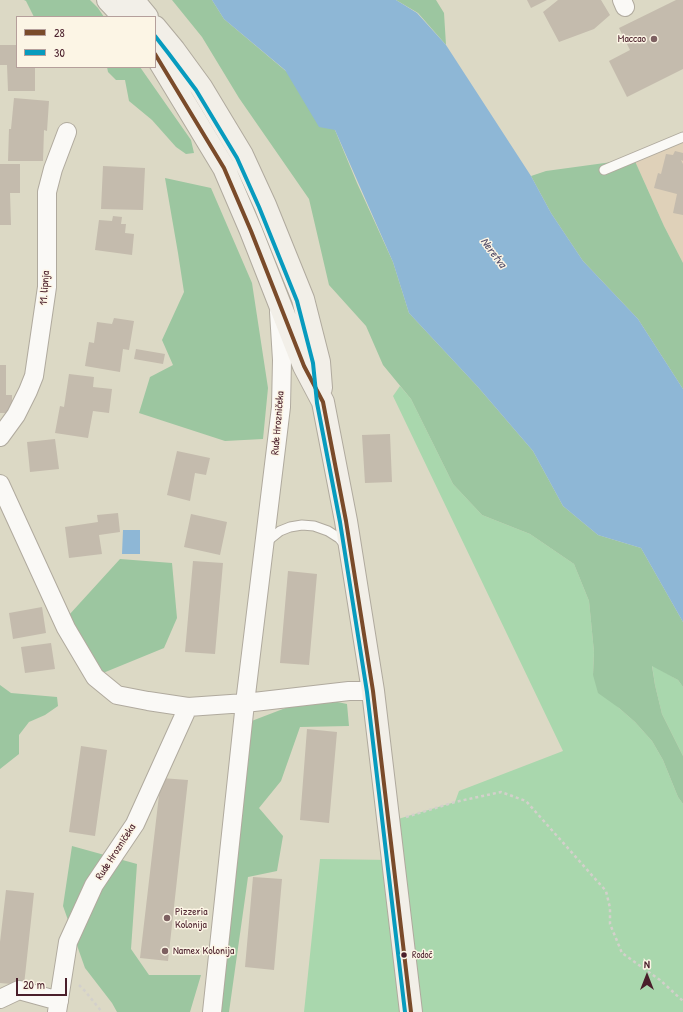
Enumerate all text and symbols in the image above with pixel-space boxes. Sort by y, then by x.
legend [16,16,156,68]
text: 28 [54,24,65,41]
place label: Maccao [618,32,646,46]
marker: Maccao [649,34,659,44]
text: 30 [54,44,65,61]
water label: Neretva [477,235,509,271]
street label: 11. lipnja [37,270,53,306]
street label: Rude Hrozničeka [269,391,287,455]
street label: Rude Hrozničeka [93,822,139,882]
place label: Pizzeria Kolonija [175,905,208,931]
marker: Pizzeria Kolonija [162,913,172,923]
place label: Namex Kolonija [173,944,234,958]
marker: Namex Kolonija [160,946,170,956]
place label: Rodoč [412,949,432,961]
marker: Rodoč [399,950,409,960]
north arrow [627,956,667,996]
text: N [644,957,650,971]
scale bar [18,970,69,996]
text: 20 m [23,976,45,993]

